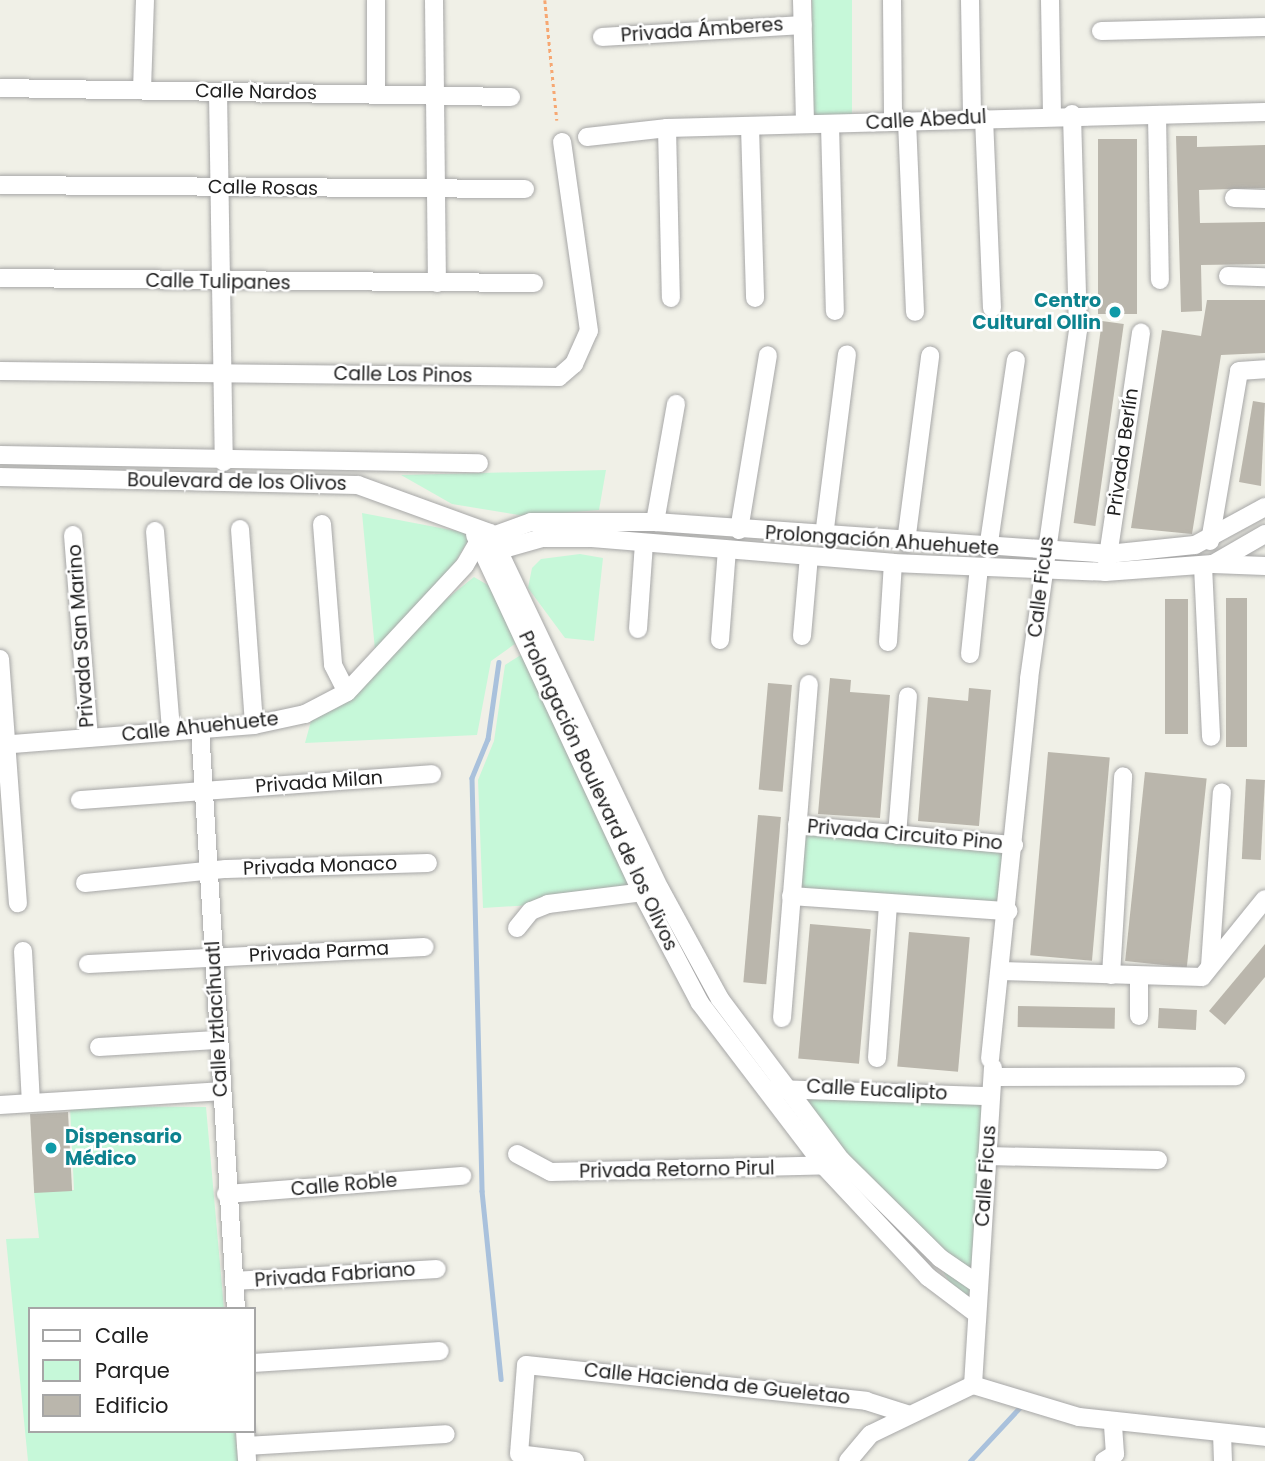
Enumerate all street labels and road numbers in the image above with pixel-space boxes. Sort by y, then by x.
street label: Privada Ámberes [620,13,784,47]
street label: Calle Nardos [195,80,317,104]
street label: Calle Abedul [865,105,987,135]
street label: Calle Rosas [208,176,318,200]
street label: Calle Tulipanes [145,269,291,295]
street label: Calle Los Pinos [333,362,473,388]
street label: Privada Berlín [1103,387,1143,517]
street label: Boulevard de los Olivos [127,469,347,495]
street label: Prolongación Ahuehuete [764,521,1000,561]
street label: Calle Ficus [1023,535,1059,639]
street label: Privada San Marino [63,544,99,728]
street label: Prolongación Boulevard de los Olivos [514,628,682,954]
street label: Calle Ahuehuete [121,707,279,747]
street label: Privada Milan [254,766,384,798]
street label: Privada Circuito Pino [806,815,1004,855]
street label: Privada Monaco [243,852,397,880]
street label: Privada Parma [248,937,390,967]
street label: Calle Iztlacíhuatl [202,940,232,1098]
street label: Calle Eucalipto [806,1075,948,1105]
street label: Calle Ficus [971,1125,1001,1227]
street label: Privada Retorno Pirul [579,1157,775,1183]
street label: Calle Roble [290,1169,398,1201]
street label: Privada Fabriano [254,1258,416,1292]
street label: Calle Hacienda de Gueletao [583,1359,851,1409]

